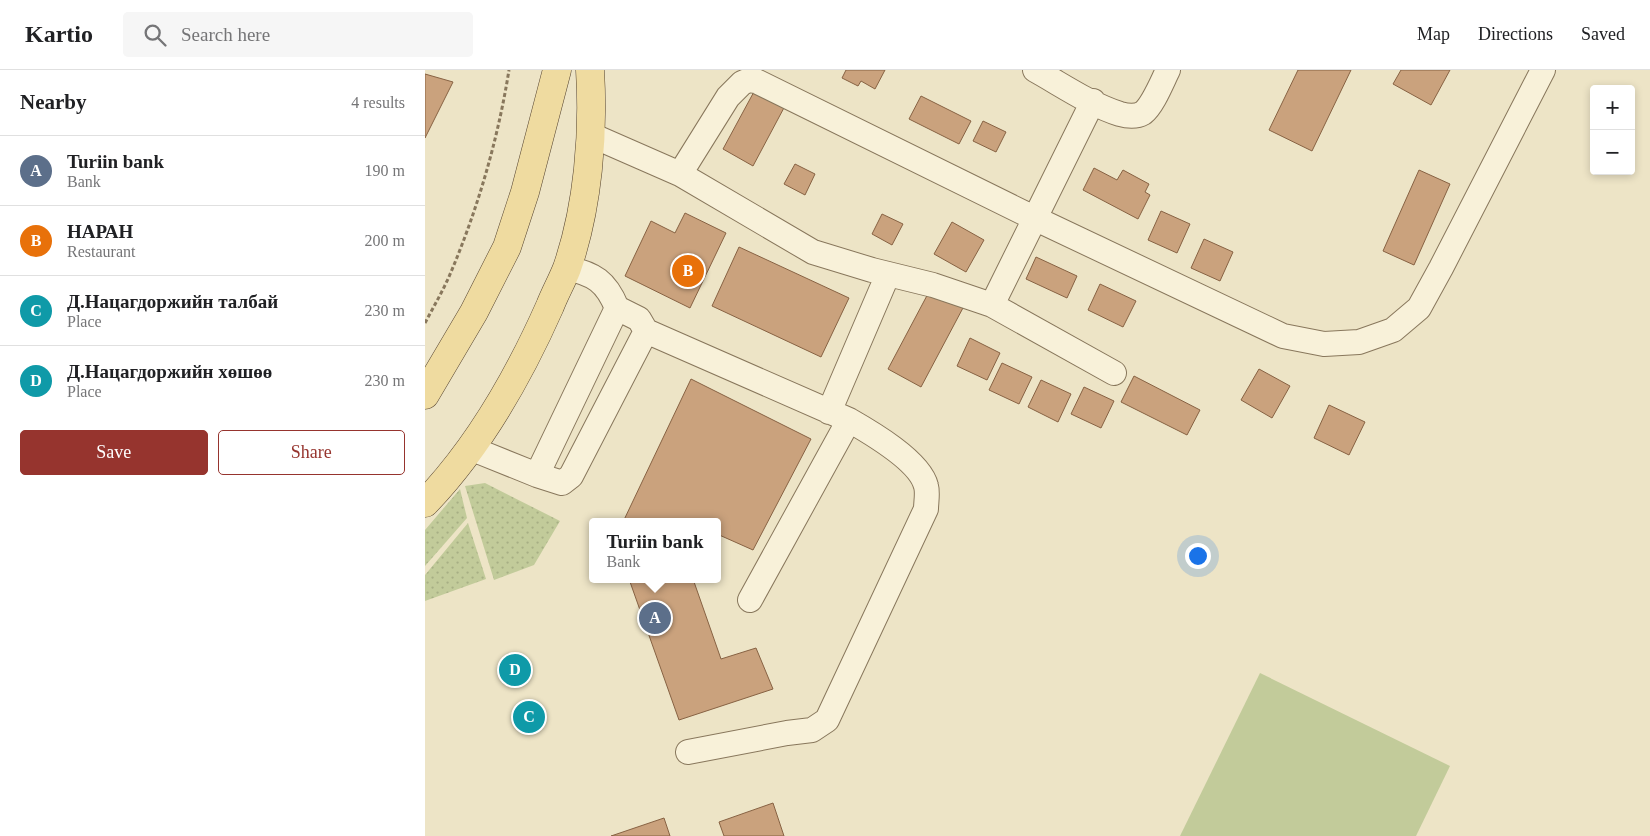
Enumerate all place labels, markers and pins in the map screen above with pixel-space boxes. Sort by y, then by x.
pin: B [672,252,704,290]
pin: A [639,599,671,637]
pin: D [499,651,531,689]
pin: C [513,698,545,736]

